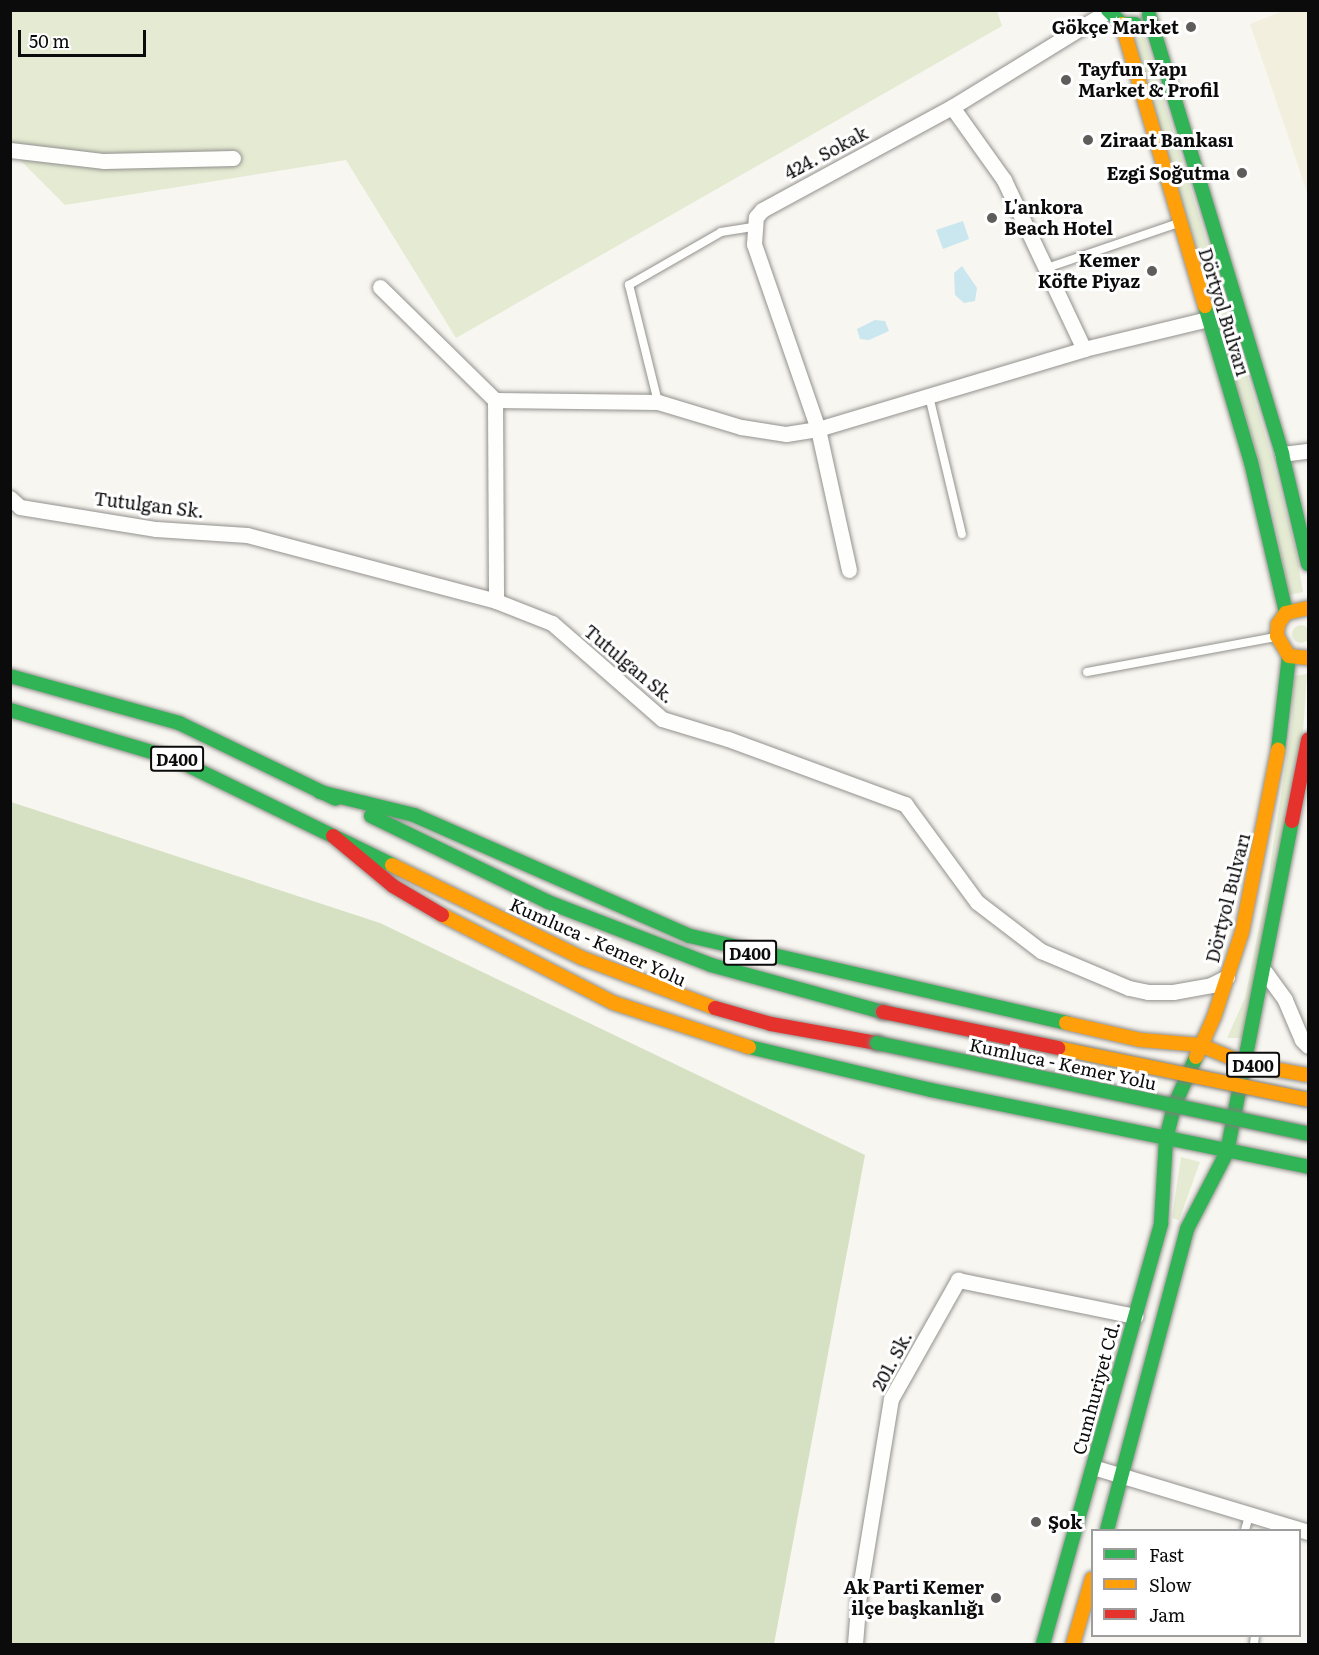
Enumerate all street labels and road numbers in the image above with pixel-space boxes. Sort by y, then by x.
street label: 424. Sokak [781,122,871,184]
street label: Dörtyol Bulvarı [1194,245,1254,379]
street label: Tutulgan Sk. [93,488,205,522]
street label: Tutulgan Sk. [580,620,678,708]
road number: D400 [150,746,204,772]
street label: Dörtyol Bulvarı [1201,831,1255,965]
street label: Kumluca - Kemer Yolu [507,893,689,991]
road number: D400 [723,940,777,966]
street label: Kumluca - Kemer Yolu [967,1034,1159,1094]
road number: D400 [1226,1052,1280,1078]
street label: Cumhuriyet Cd. [1068,1319,1124,1457]
street label: 201. Sk. [867,1328,917,1394]

